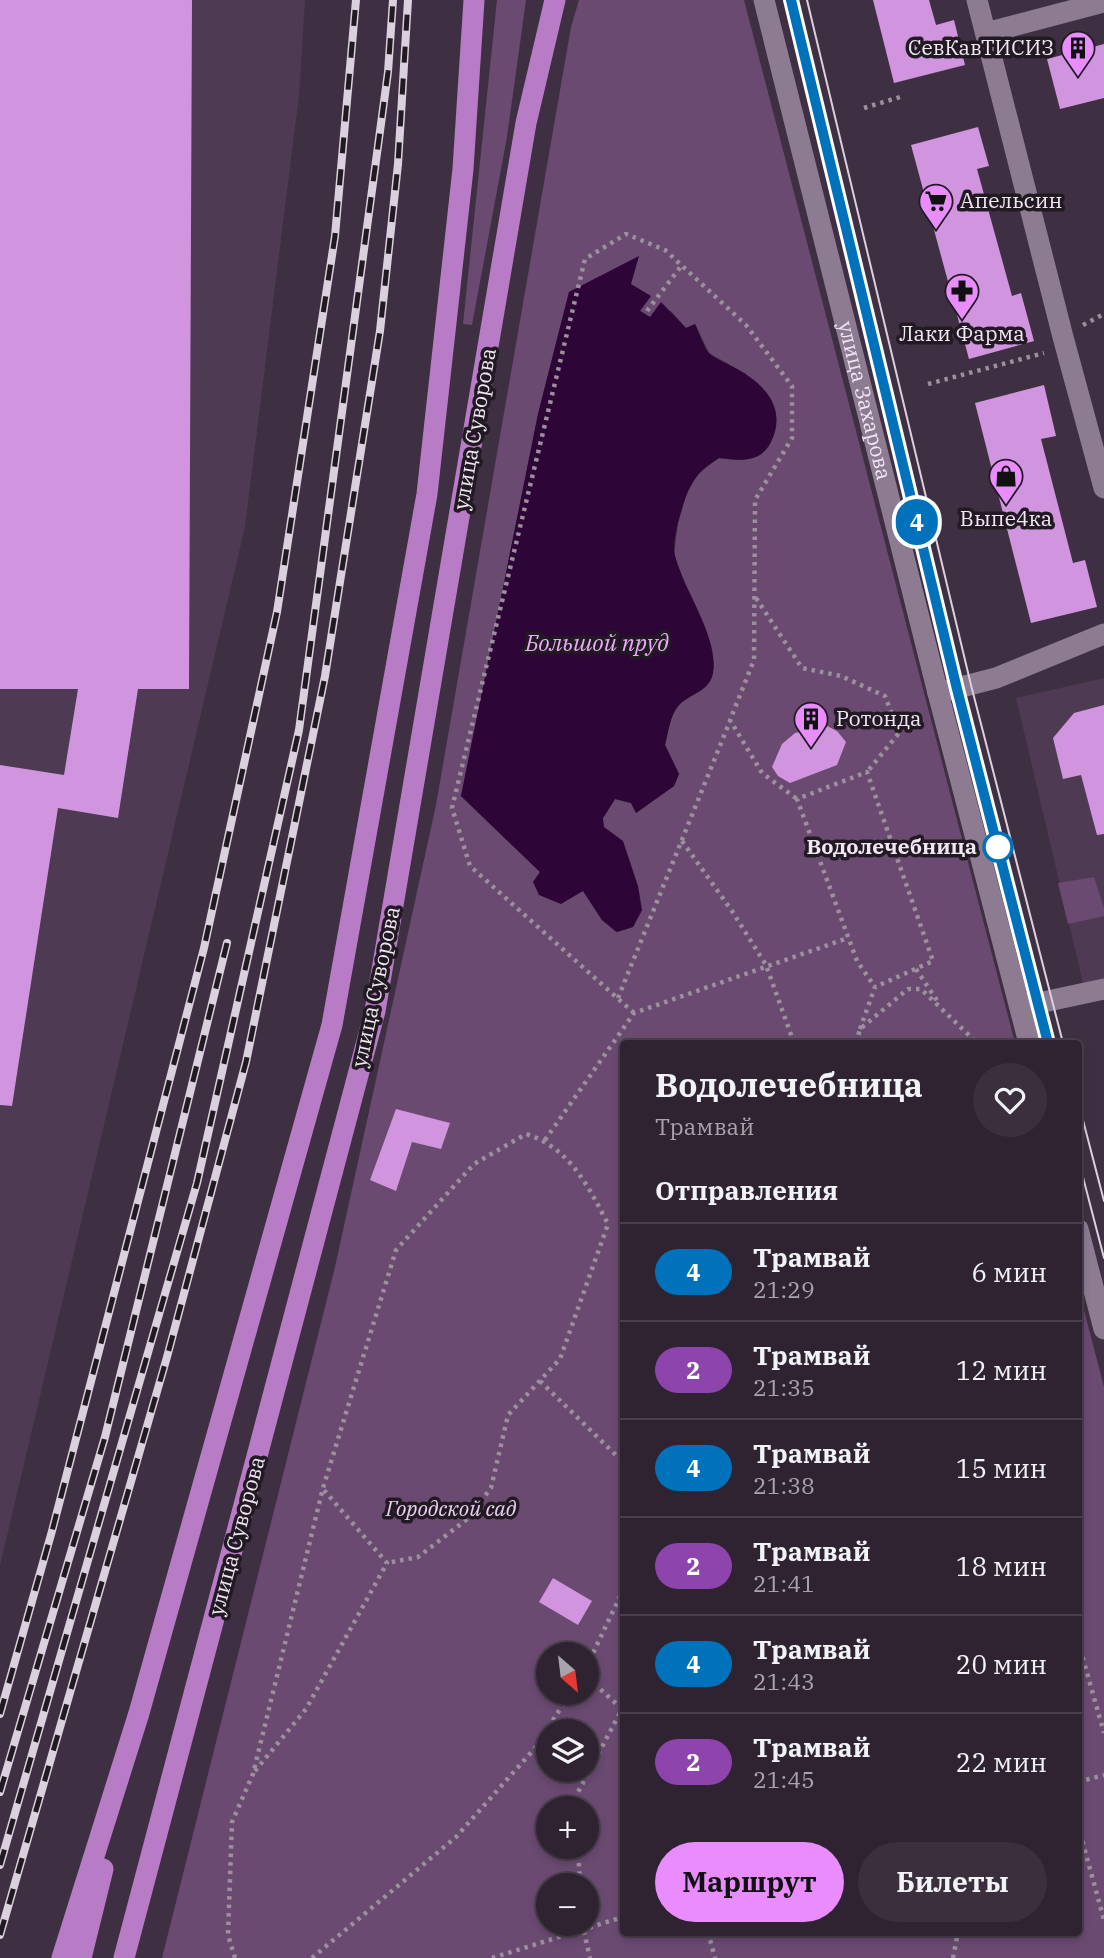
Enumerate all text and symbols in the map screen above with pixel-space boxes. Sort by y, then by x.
building icon: СевКавТИСИЗ [1059,29,1097,78]
place label: СевКавТИСИЗ [908,33,1054,61]
supermarket icon: Апельсин [917,182,955,231]
place label: Апельсин [960,186,1062,214]
pharmacy icon: Лаки Фарма [943,272,981,321]
street label: улица Захарова [832,318,899,483]
place label: Лаки Фарма [899,319,1025,347]
street label: улица Суворова [446,346,502,512]
shop icon: Выпе4ка [987,457,1025,506]
line badge: 4 [894,499,940,545]
place label: Выпе4ка [960,504,1052,532]
text: 4 [910,506,924,538]
water label: Большой пруд [524,627,669,657]
building icon: Ротонда [792,700,830,749]
place label: Ротонда [836,704,921,732]
place label: Водолечебница [806,832,977,860]
marker: Водолечебница [983,832,1013,862]
street label: улица Суворова [344,904,406,1070]
text: Водолечебница [655,1063,923,1106]
button: heart [973,1063,1047,1137]
text: Трамвай [655,1111,754,1141]
text: Отправления [655,1173,838,1207]
text: Трамвай [753,1240,870,1274]
text: 6 мин [971,1255,1047,1289]
text: 4 [686,1256,701,1288]
text: 21:29 [753,1274,815,1304]
text: Трамвай [753,1338,870,1372]
text: 12 мин [956,1353,1047,1387]
text: 2 [686,1354,701,1386]
text: 21:35 [753,1372,815,1402]
text: Трамвай [753,1436,870,1470]
text: 15 мин [956,1451,1047,1485]
text: 4 [686,1452,701,1484]
street label: улица Суворова [201,1453,271,1618]
text: 21:38 [753,1470,815,1500]
park label: Городской сад [385,1494,517,1522]
text: Трамвай [753,1534,870,1568]
text: 18 мин [956,1549,1047,1583]
text: 2 [686,1550,701,1582]
text: 21:41 [753,1568,815,1598]
text: Трамвай [753,1632,870,1666]
north arrow [536,1642,598,1704]
map controls [536,1642,599,1936]
text: 20 мин [956,1647,1047,1681]
text: 4 [686,1648,701,1680]
text: 21:43 [753,1666,815,1696]
button: layers [536,1719,599,1782]
text: Трамвай [753,1730,870,1764]
text: 22 мин [956,1745,1047,1779]
text: 2 [686,1746,701,1778]
text: 21:45 [753,1764,815,1794]
button: + [536,1796,599,1859]
button: Маршрут [655,1842,844,1922]
button: Билеты [858,1842,1047,1922]
button: − [536,1873,599,1936]

